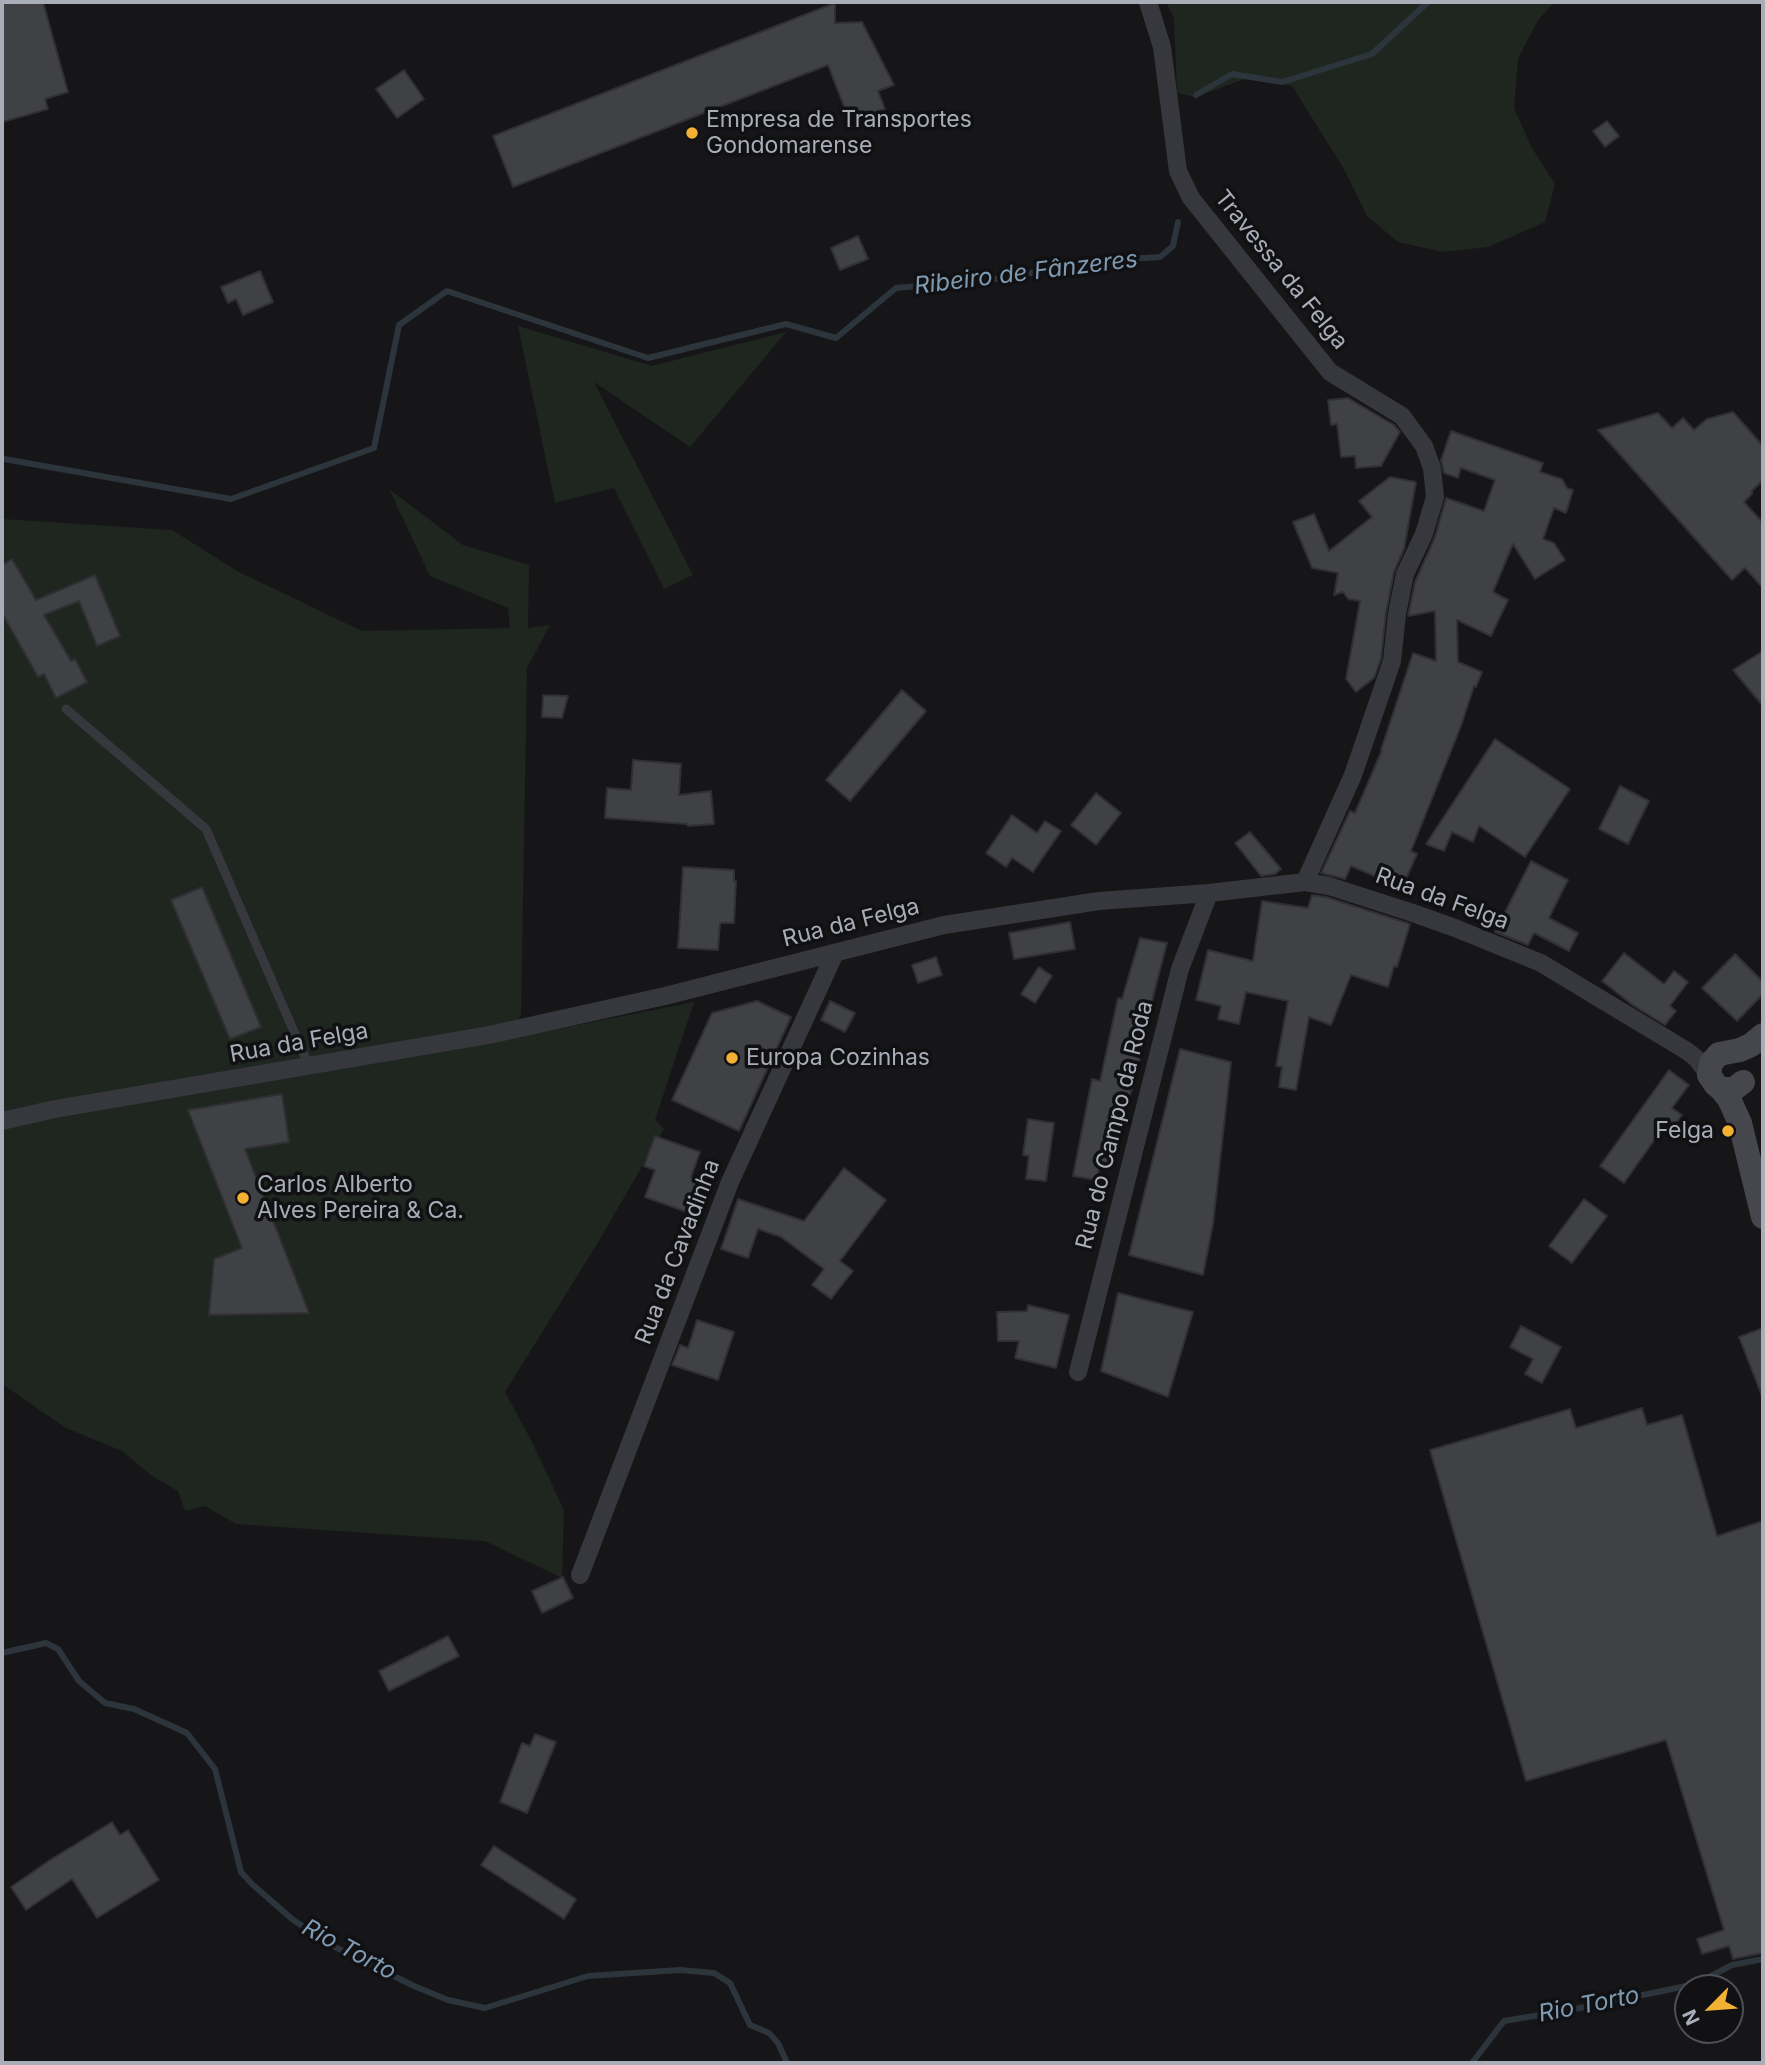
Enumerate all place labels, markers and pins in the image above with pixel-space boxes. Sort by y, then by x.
place label: Empresa de Transportes Gondomarense [706,106,972,160]
marker: Empresa de Transportes Gondomarense [684,125,700,141]
place label: Europa Cozinhas [746,1044,930,1072]
marker: Europa Cozinhas [724,1050,740,1066]
place label: Felga [1655,1117,1714,1145]
marker: Felga [1720,1123,1736,1139]
place label: Carlos Alberto Alves Pereira & Ca. [257,1171,464,1225]
marker: Carlos Alberto Alves Pereira & Ca. [235,1190,251,1206]

